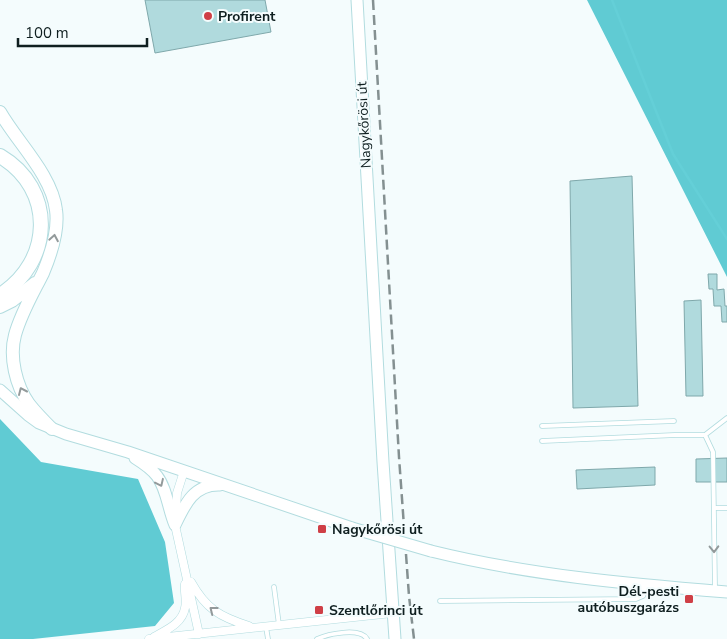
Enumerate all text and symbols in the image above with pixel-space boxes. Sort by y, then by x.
place label: Profirent [218,7,276,26]
marker: Profirent [202,10,214,22]
scale bar [18,15,146,47]
text: 100 m [25,23,69,43]
street label: Nagykőrösi út [352,81,376,169]
one-way arrow [48,234,58,243]
one-way arrow [18,387,29,396]
one-way arrow [154,477,164,486]
place label: Nagykőrösi út [332,520,423,539]
marker: Nagykőrösi út [316,523,328,535]
one-way arrow [709,546,720,554]
place label: Dél-pesti autóbuszgarázs [578,582,679,617]
marker: Dél-pesti autóbuszgarázs [683,593,695,605]
place label: Szentlőrinci út [329,601,423,620]
marker: Szentlőrinci út [313,604,325,616]
one-way arrow [210,607,219,615]

